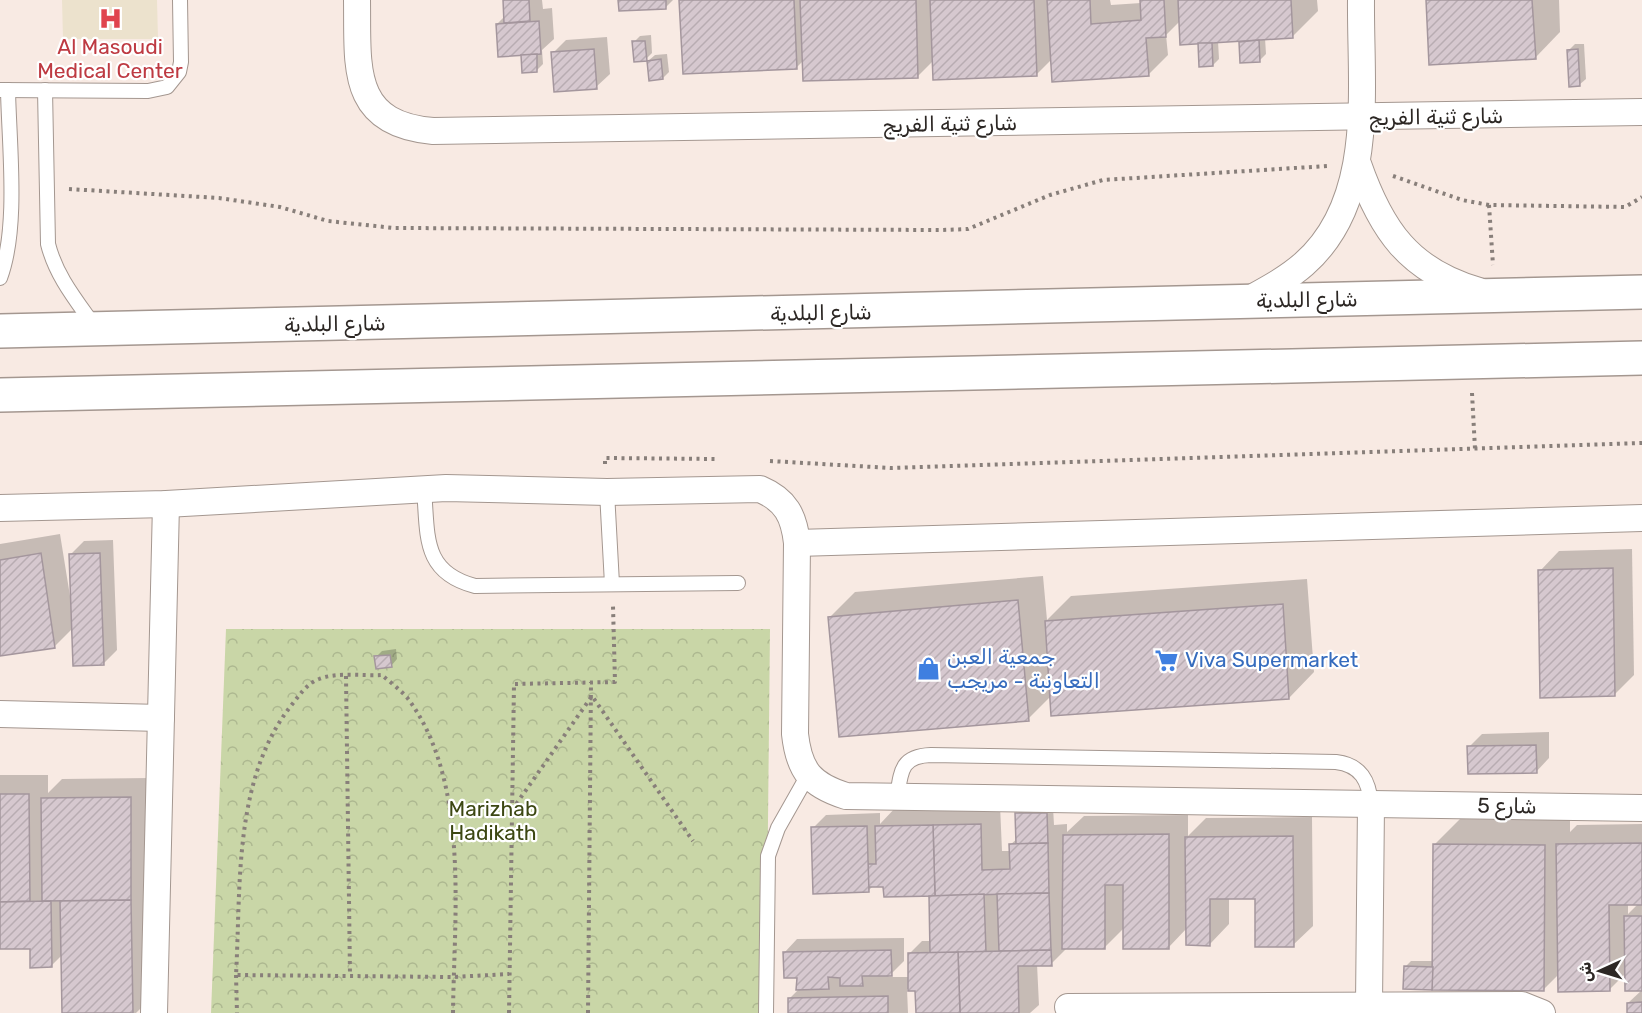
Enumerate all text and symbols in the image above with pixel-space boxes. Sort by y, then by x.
hospital icon: Al Masoudi Medical Center [97,6,123,32]
place label: Al Masoudi Medical Center [37,34,183,83]
street label: شارع ثنية الفريج [1368,103,1504,132]
street label: شارع ثنية الفريج [882,110,1018,139]
street label: شارع البلدية [1256,286,1358,315]
street label: شارع البلدية [770,299,872,328]
street label: شارع البلدية [284,310,386,339]
place label: جمعية العبن التعاونبة - مريجب [947,644,1100,694]
supermarket icon: Viva Supermarket [1154,647,1180,673]
place label: Viva Supermarket [1185,647,1358,672]
shop icon: جمعية العبن التعاونبة - مريجب [916,656,942,682]
street label: شارع 5 [1477,792,1537,821]
park label: Marizhab Hadikath [449,796,537,845]
north arrow [1570,941,1630,1001]
text: ش [1575,961,1596,983]

